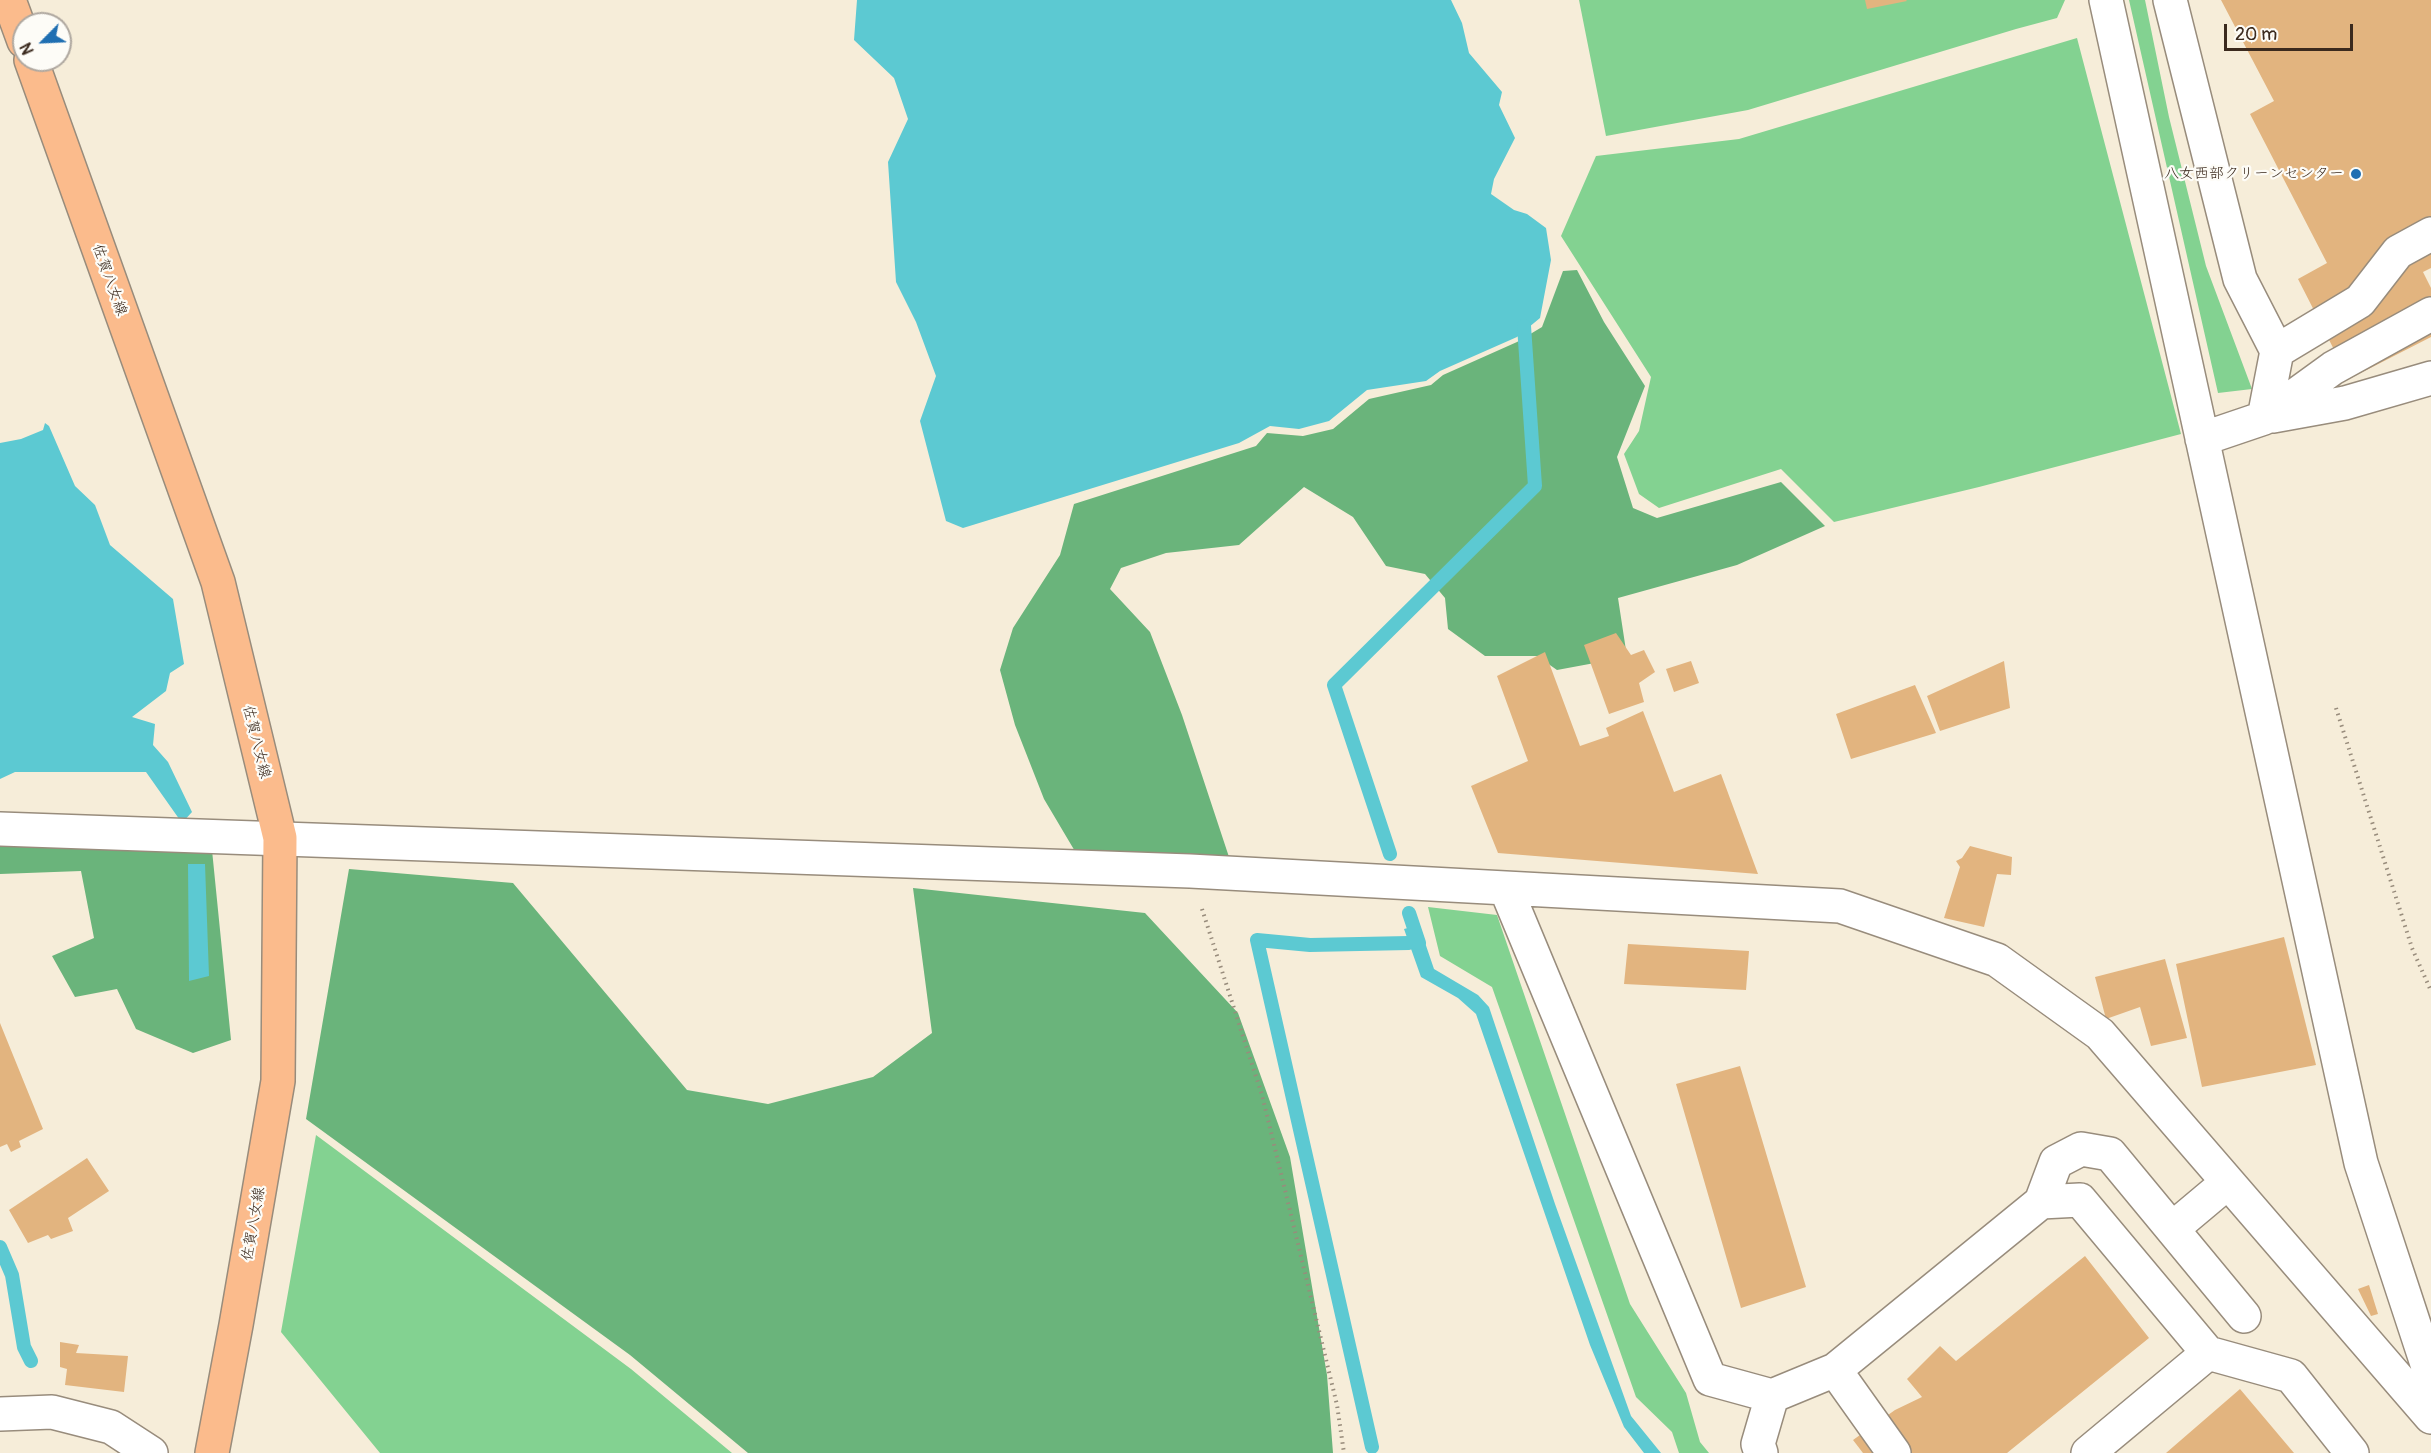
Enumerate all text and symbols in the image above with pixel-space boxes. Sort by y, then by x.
north arrow [12,12,72,72]
scale bar [2227,12,2356,50]
text: 20 m [2235,23,2277,46]
text: N [16,40,39,58]
place label: 八女西部クリーンセンター [2164,165,2344,183]
marker: 八女西部クリーンセンター [2349,167,2363,181]
street label: 佐賀八女線 [88,242,130,318]
street label: 佐賀八女線 [238,703,274,781]
street label: 佐賀八女線 [239,1186,269,1262]

